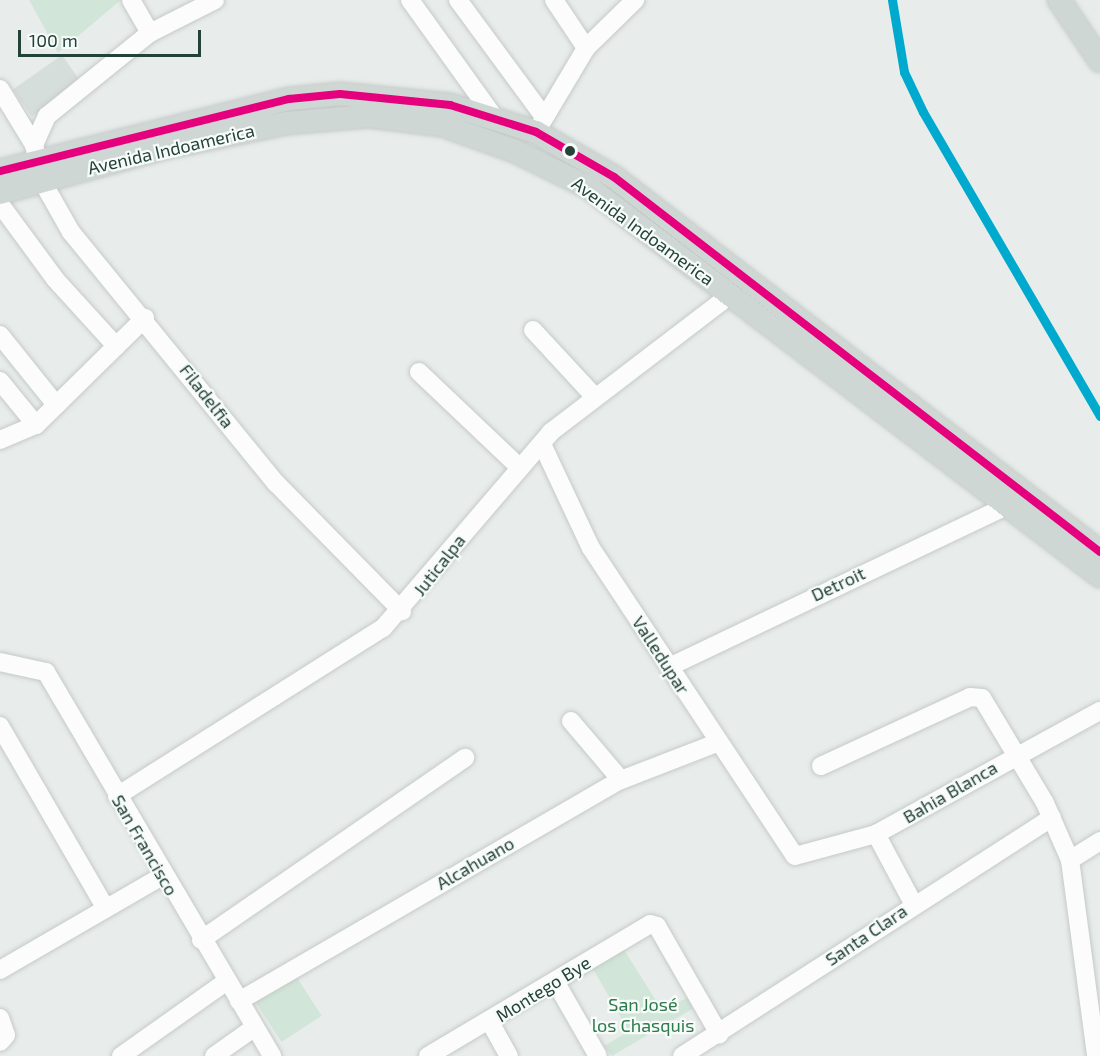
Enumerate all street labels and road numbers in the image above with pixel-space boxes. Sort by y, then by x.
street label: Avenida Indoamerica [86,119,256,179]
street label: Avenida Indoamerica [568,172,718,290]
street label: Filadelfia [175,360,239,432]
street label: Juticalpa [408,530,470,600]
street label: Detroit [808,562,868,606]
street label: Valledupar [628,612,694,698]
street label: Bahia Blanca [899,756,1001,828]
street label: San Francisco [107,791,183,899]
street label: Alcahuano [432,832,518,894]
street label: Santa Clara [821,900,911,970]
street label: Montego Bye [492,951,594,1027]

